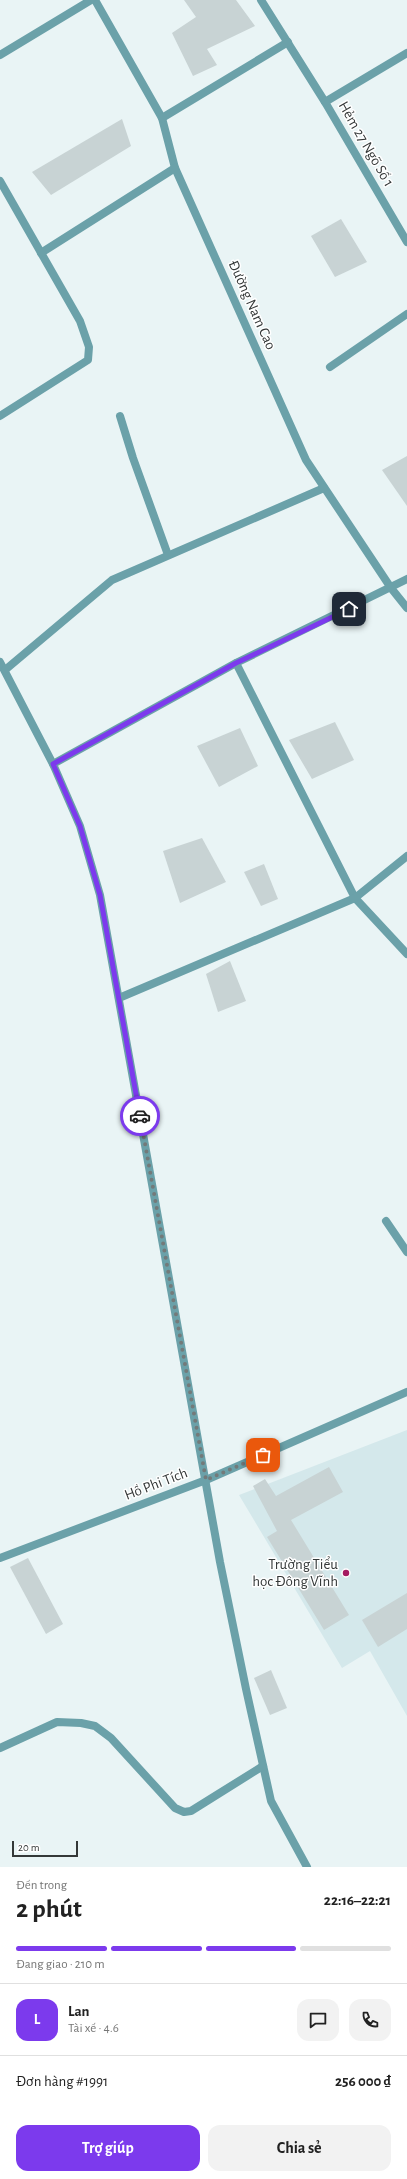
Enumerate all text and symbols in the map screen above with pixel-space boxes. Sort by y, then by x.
street label: Hẻm 27 Ngõ Số 1 [336,99,396,189]
street label: Đường Nam Cao [226,258,278,352]
pin [332,592,366,626]
icon: home [338,598,360,620]
courier [120,1096,160,1136]
icon: car [129,1105,151,1127]
pin [246,1438,280,1472]
icon: bag [252,1444,274,1466]
street label: Hồ Phi Tích [122,1465,190,1503]
place label: Trường Tiểu học Đông Vĩnh [252,1556,338,1589]
marker: Trường Tiểu học Đông Vĩnh [341,1568,351,1578]
scale bar [12,1839,78,1858]
text: 20 m [18,1842,39,1853]
text: Đến trong [16,1879,67,1892]
text: 22:16–22:21 [324,1893,391,1908]
text: 2 phút [16,1896,82,1922]
text: Đang giao · 210 m [16,1958,105,1971]
button: chat [297,1999,339,2041]
button: phone [349,1999,391,2041]
text: Lan [68,2004,90,2019]
text: L [34,2012,40,2027]
text: Tài xế · 4.6 [68,2022,119,2035]
text: Đơn hàng #1991 [16,2074,108,2089]
text: 256 000 ₫ [335,2074,391,2089]
button: Trợ giúp [16,2125,200,2171]
button: Chia sẻ [208,2125,391,2171]

